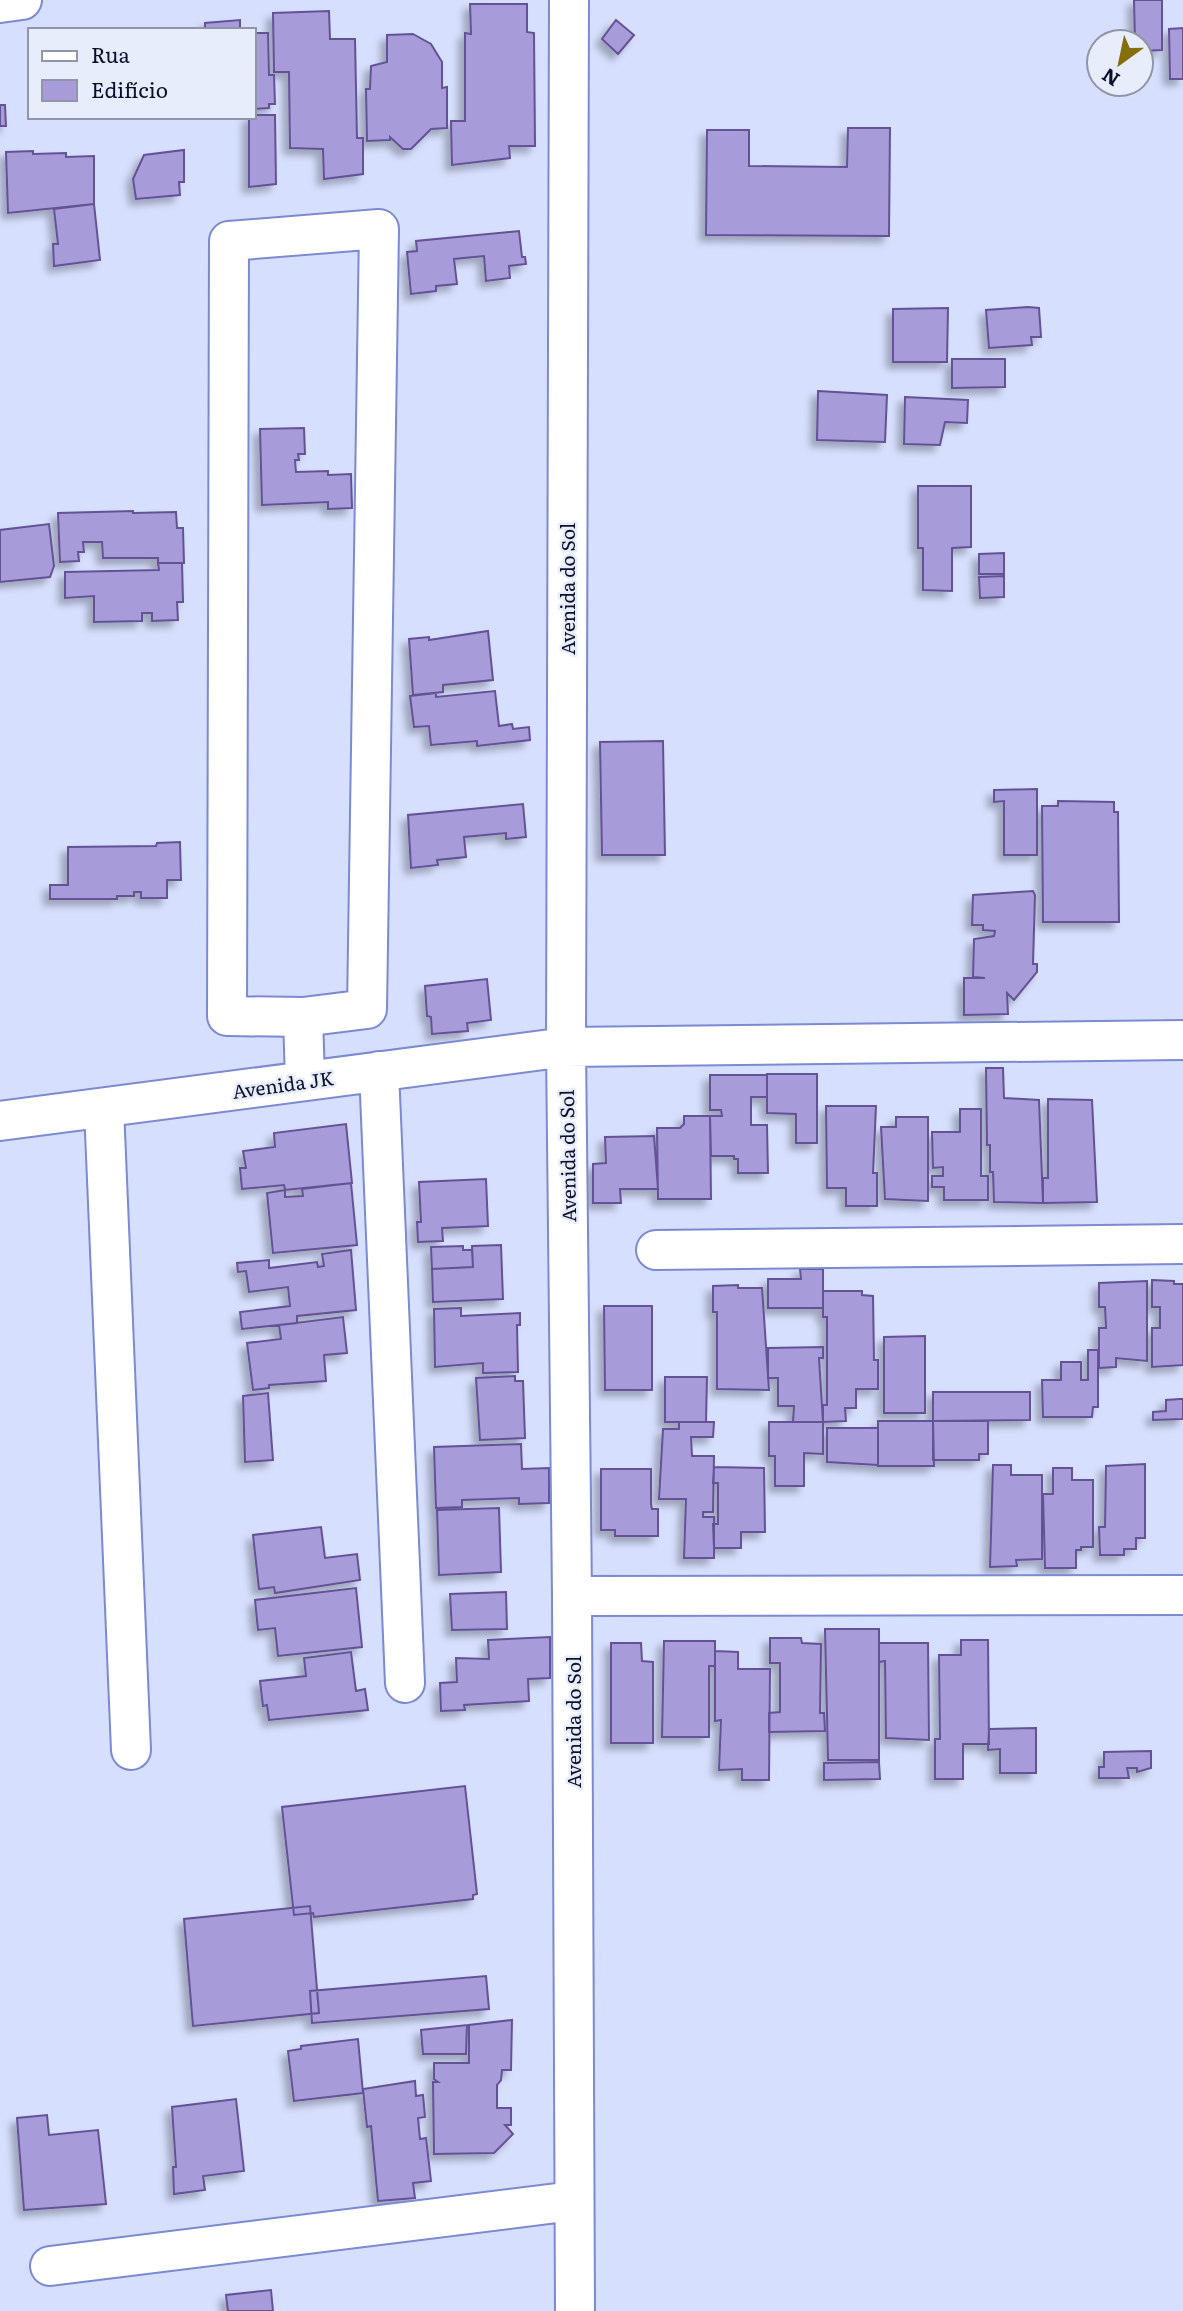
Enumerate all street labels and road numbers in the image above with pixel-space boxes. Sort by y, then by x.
street label: Avenida do Sol [553,523,581,655]
street label: Avenida JK [230,1063,336,1105]
street label: Avenida do Sol [552,1090,582,1222]
street label: Avenida do Sol [559,1656,587,1788]

